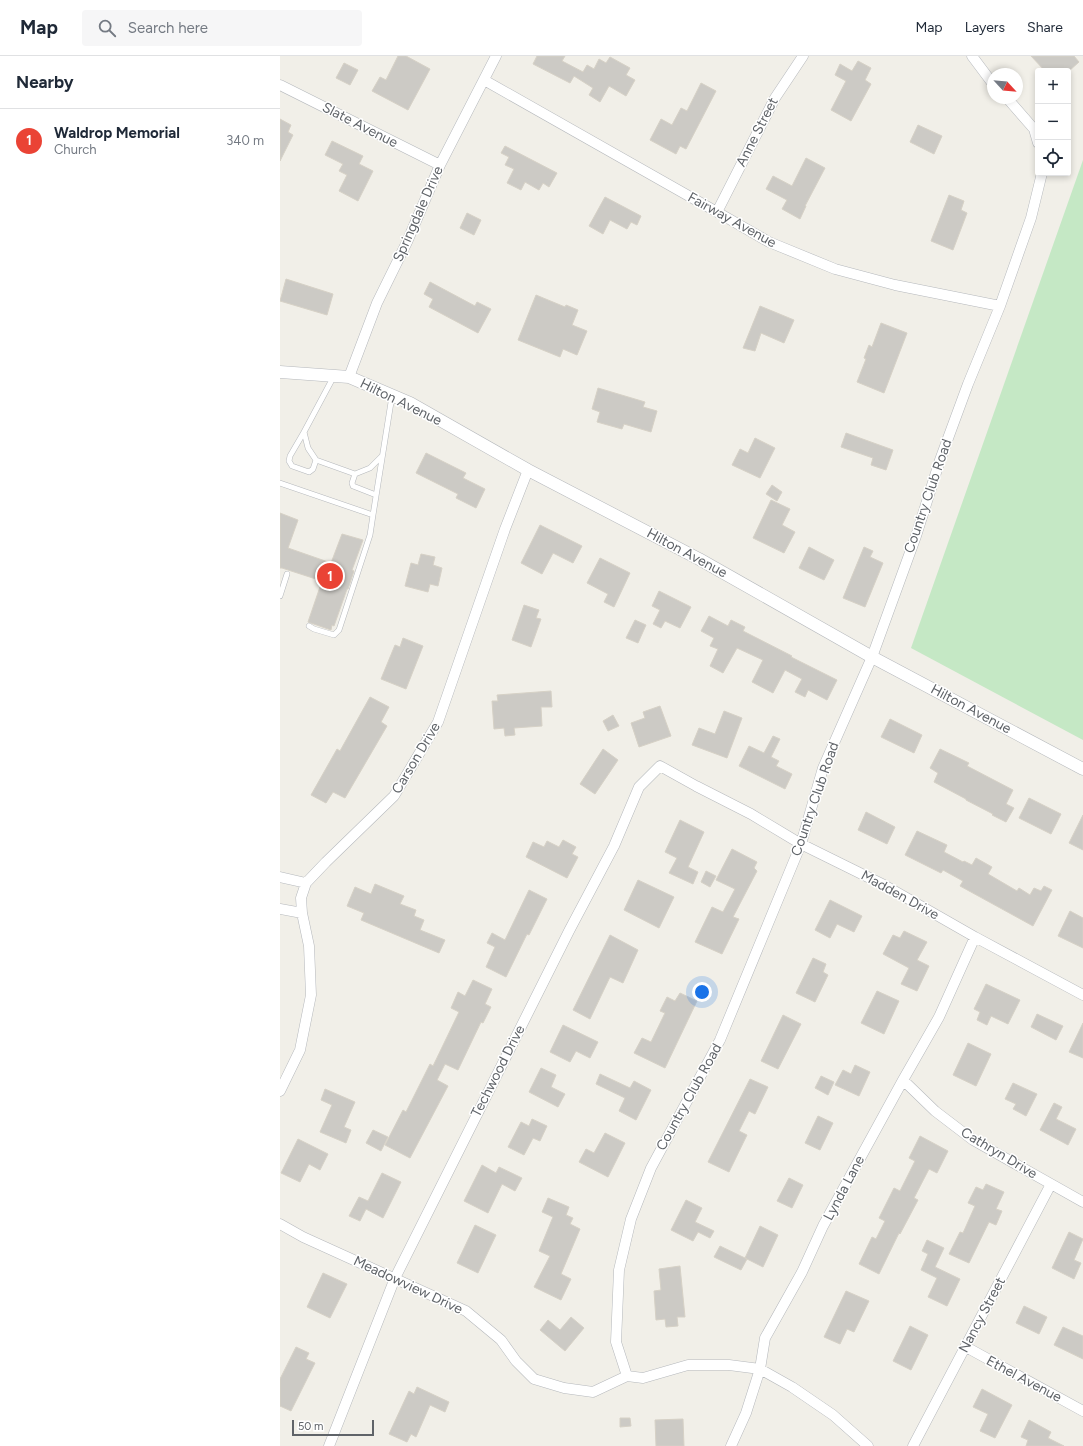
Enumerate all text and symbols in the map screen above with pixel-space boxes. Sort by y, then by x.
search box [82,10,362,46]
text: Map [20,16,58,39]
icon: search [96,17,118,39]
text: Search here [128,19,208,37]
text: Map [915,19,943,36]
text: Layers [965,19,1005,36]
text: Share [1027,19,1063,36]
north arrow [987,68,1023,104]
map controls [1035,68,1071,176]
button: + [1035,68,1071,104]
text: Nearby [16,72,74,92]
street label: Anne Street [732,95,782,169]
street label: Slate Avenue [319,99,401,151]
button: − [1035,104,1071,140]
text: Waldrop Memorial [54,124,180,142]
text: 1 [26,133,32,148]
text: 340 m [226,133,264,148]
button: locate [1035,140,1071,176]
text: Church [54,142,97,157]
street label: Springdale Drive [389,163,447,264]
street label: Fairway Avenue [685,189,780,252]
street label: Hilton Avenue [357,375,445,429]
street label: Country Club Road [901,437,955,555]
street label: Hilton Avenue [644,525,731,582]
pin: 1 [317,561,343,591]
street label: Hilton Avenue [928,681,1015,738]
street label: Carson Drive [388,719,444,797]
street label: Country Club Road [788,740,842,858]
street label: Madden Drive [858,867,942,924]
your location [692,982,712,1002]
street label: Techwood Drive [468,1022,529,1120]
street label: Country Club Road [653,1041,725,1153]
street label: Cathryn Drive [958,1124,1041,1183]
street label: Lynda Lane [820,1152,868,1223]
street label: Meadowview Drive [351,1252,466,1318]
street label: Nancy Street [955,1274,1009,1356]
street label: Ethel Avenue [983,1352,1065,1406]
scale bar [292,1418,374,1437]
text: 50 m [298,1420,323,1433]

